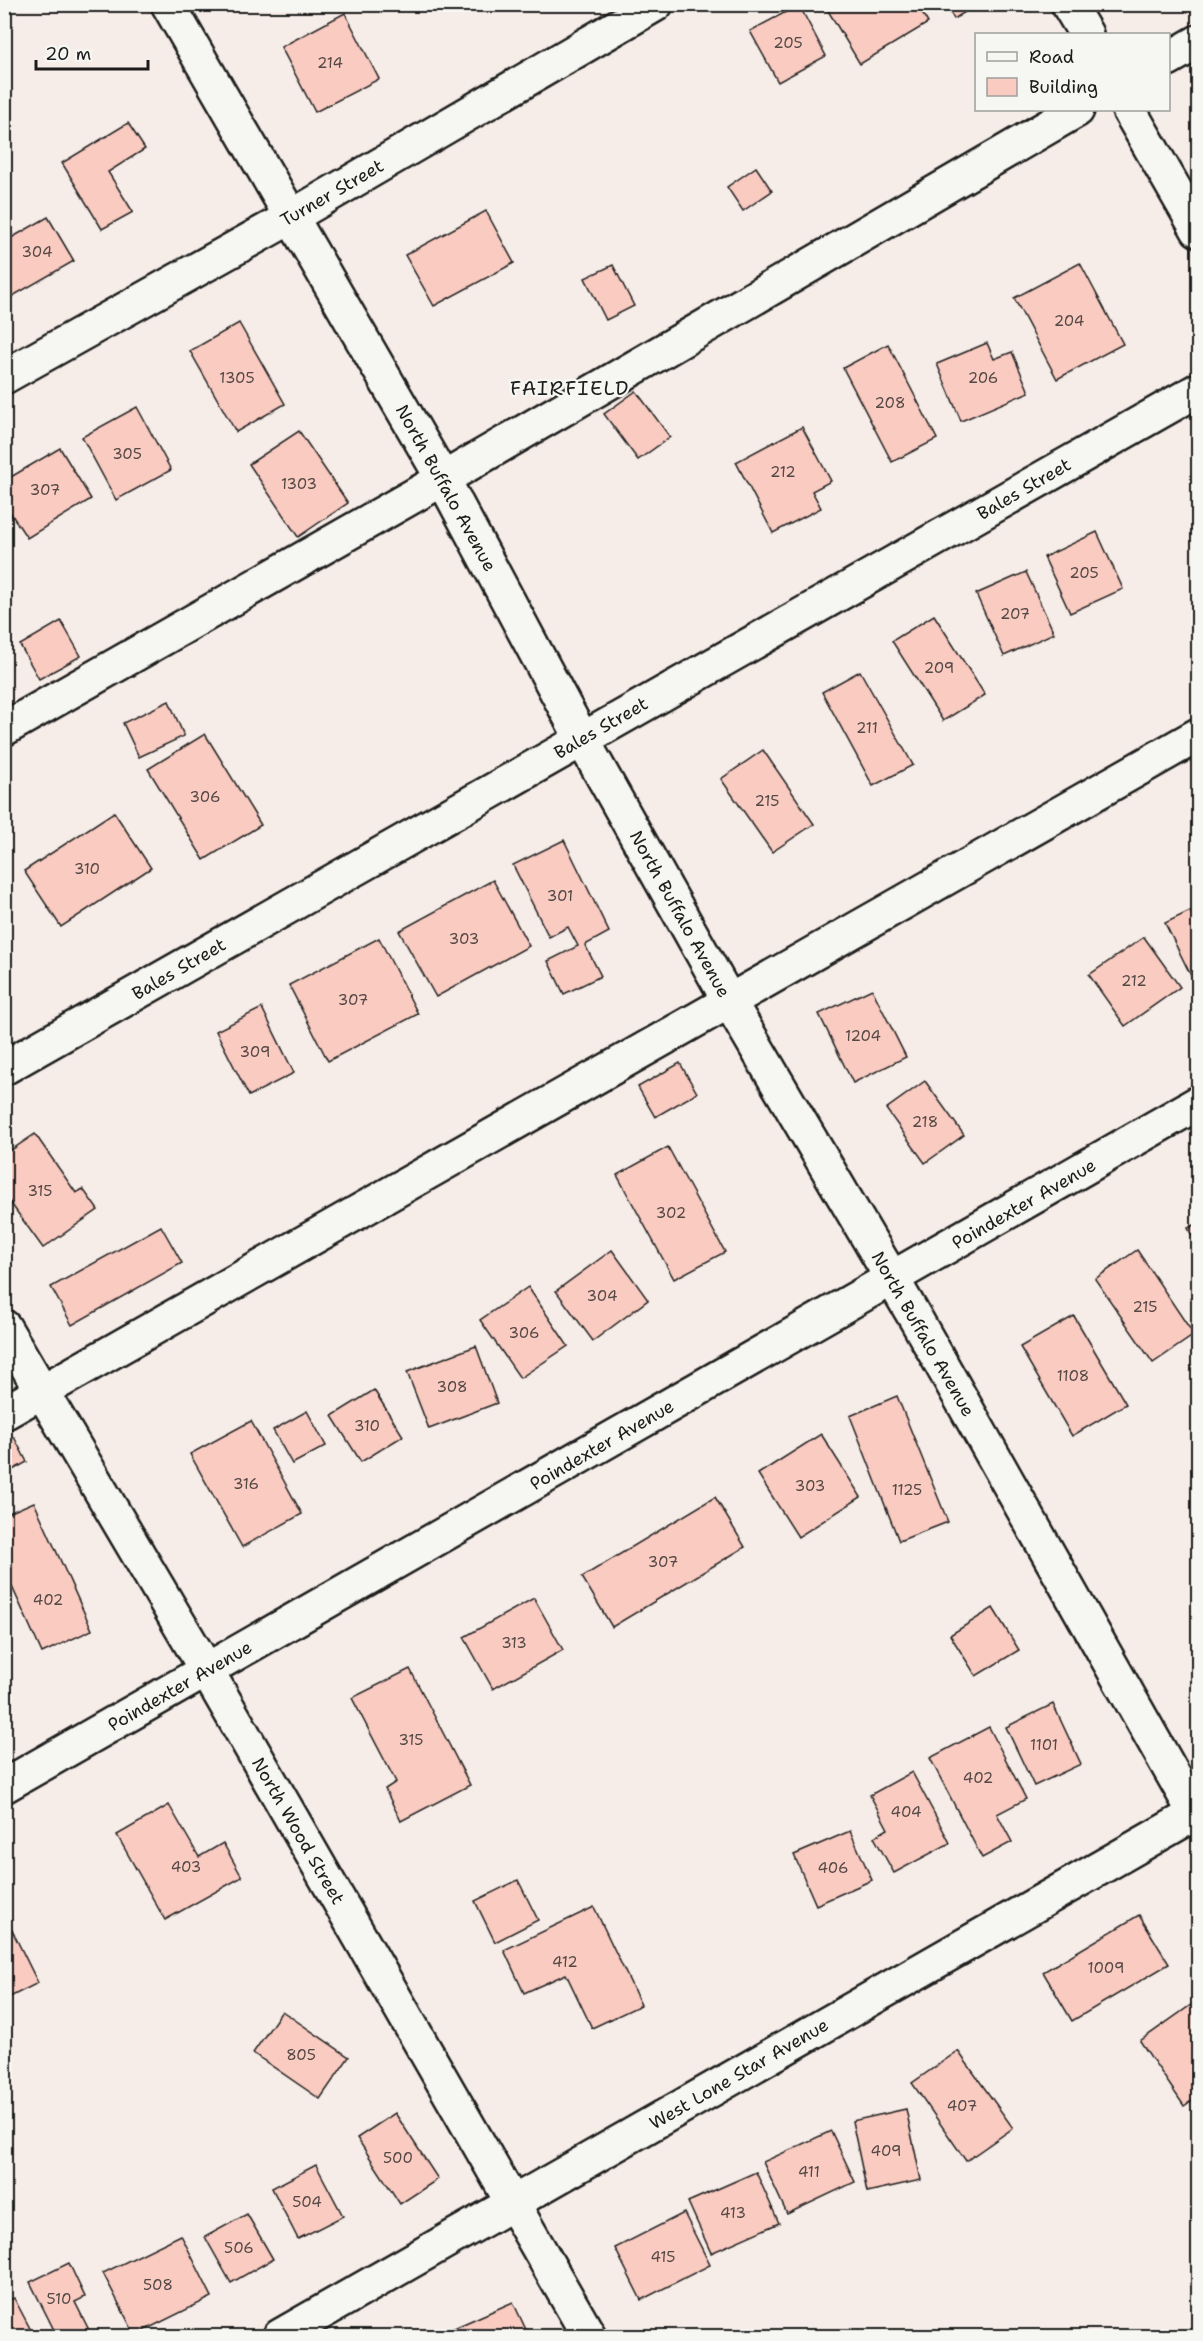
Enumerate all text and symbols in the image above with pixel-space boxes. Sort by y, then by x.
scale bar [36,33,148,71]
house number: 205 [773,33,803,53]
legend [975,33,1170,111]
text: 20 m [45,42,91,66]
text: Road [1029,45,1074,69]
house number: 214 [317,53,343,73]
text: Building [1029,75,1098,99]
street label: Turner Street [276,154,388,232]
house number: 304 [22,242,52,262]
house number: 204 [1054,311,1084,331]
house number: 1305 [219,368,255,388]
house number: 206 [968,368,998,388]
district label: FAIRFIELD [510,375,630,401]
house number: 208 [875,393,905,413]
street label: North Buffalo Avenue [390,400,502,576]
house number: 305 [112,444,142,464]
street label: Bales Street [973,452,1075,526]
house number: 212 [770,462,796,482]
house number: 1303 [281,474,317,494]
house number: 307 [30,480,60,500]
house number: 205 [1069,563,1099,583]
house number: 207 [1000,604,1030,624]
house number: 209 [924,658,954,678]
street label: Bales Street [550,691,652,765]
house number: 211 [856,718,878,738]
house number: 306 [190,787,220,807]
house number: 215 [755,791,779,811]
street label: North Buffalo Avenue [624,826,736,1002]
house number: 310 [74,859,100,879]
house number: 301 [547,886,573,906]
house number: 303 [449,929,479,949]
street label: Bales Street [128,932,230,1006]
house number: 212 [1121,971,1147,991]
house number: 307 [338,990,368,1010]
house number: 1204 [845,1026,881,1046]
house number: 309 [240,1042,270,1062]
house number: 218 [912,1112,938,1132]
street label: Poindexter Avenue [948,1153,1100,1255]
house number: 315 [28,1181,52,1201]
house number: 302 [656,1203,686,1223]
street label: North Buffalo Avenue [866,1247,980,1421]
house number: 304 [587,1286,617,1306]
house number: 215 [1133,1297,1157,1317]
house number: 306 [509,1323,539,1343]
house number: 1108 [1057,1366,1089,1386]
house number: 308 [436,1377,468,1397]
street label: Poindexter Avenue [526,1394,678,1496]
house number: 310 [354,1416,380,1436]
house number: 316 [233,1474,259,1494]
house number: 303 [795,1476,825,1496]
house number: 1125 [892,1480,922,1500]
house number: 307 [648,1552,678,1572]
house number: 402 [33,1590,63,1610]
house number: 313 [501,1633,527,1653]
street label: Poindexter Avenue [104,1635,256,1737]
house number: 315 [399,1730,423,1750]
house number: 1101 [1030,1735,1058,1755]
street label: North Wood Street [246,1753,350,1909]
house number: 402 [963,1768,993,1788]
house number: 404 [891,1802,921,1822]
house number: 403 [171,1857,201,1877]
house number: 406 [817,1858,849,1878]
house number: 412 [552,1952,578,1972]
house number: 1009 [1088,1958,1124,1978]
street label: West Lone Star Avenue [645,2013,833,2135]
house number: 805 [286,2045,316,2065]
house number: 407 [947,2096,977,2116]
house number: 409 [871,2141,901,2161]
house number: 500 [383,2148,413,2168]
house number: 411 [798,2162,820,2182]
house number: 504 [292,2192,322,2212]
house number: 413 [720,2203,746,2223]
house number: 506 [224,2238,254,2258]
house number: 415 [651,2247,675,2267]
house number: 508 [143,2275,173,2295]
house number: 510 [47,2289,71,2309]

